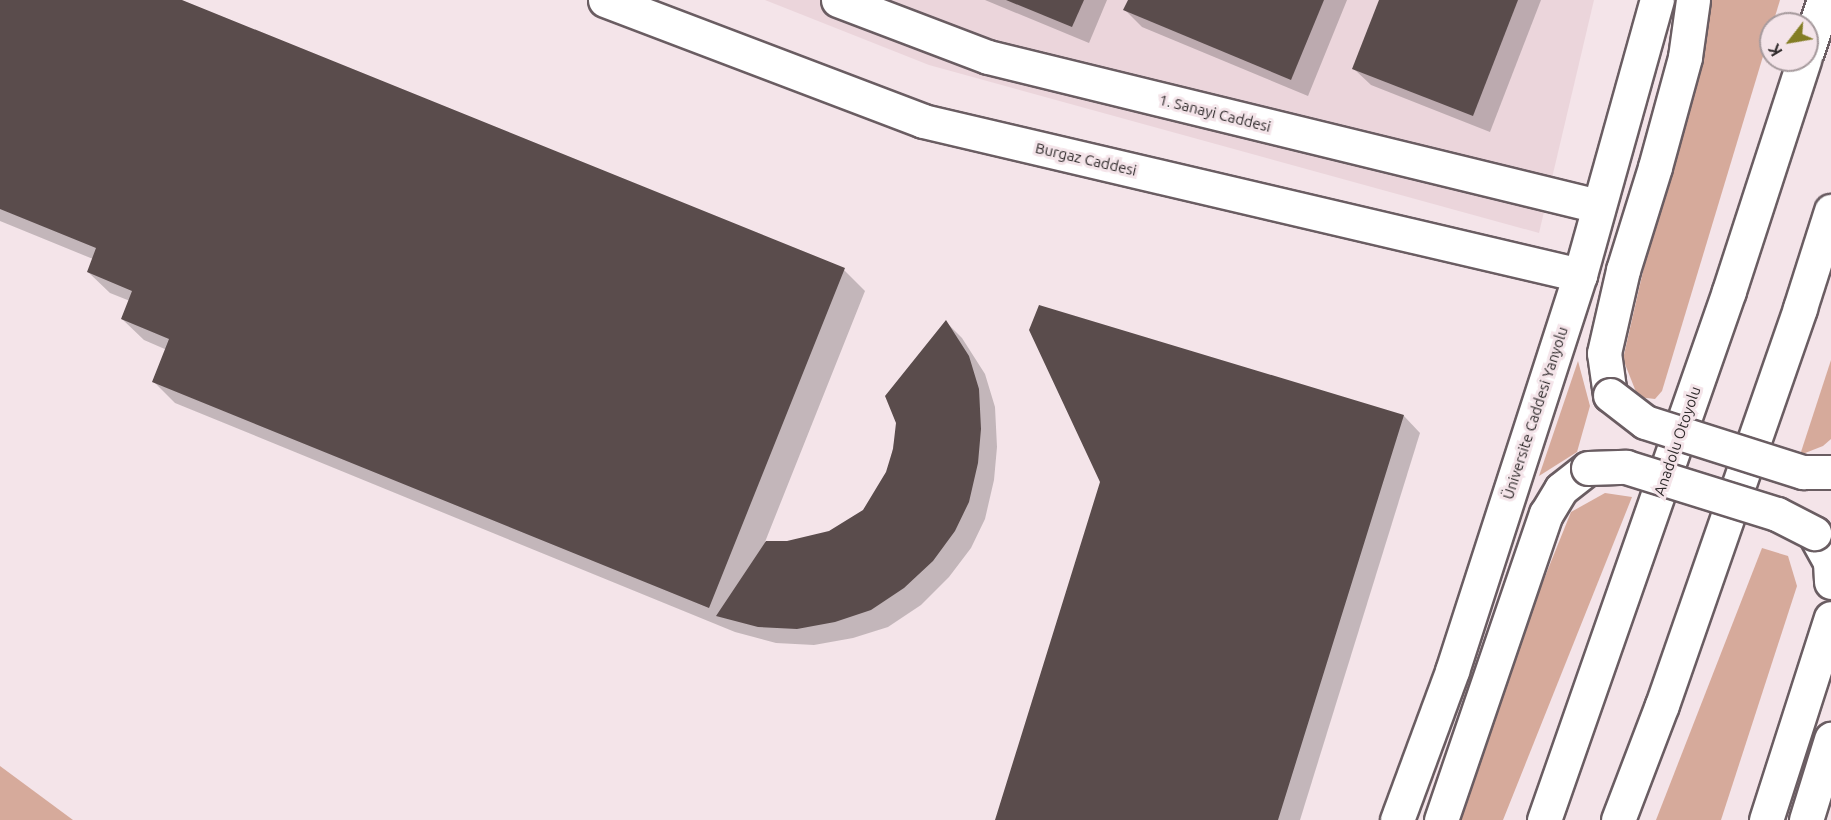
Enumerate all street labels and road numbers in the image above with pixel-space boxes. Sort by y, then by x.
street label: 1. Sanayi Caddesi [1157,90,1273,136]
street label: Burgaz Caddesi [1034,139,1138,179]
street label: Üniversite Caddesi Yanyolu [1499,324,1571,502]
street label: Anadolu Otoyolu [1650,384,1704,498]

